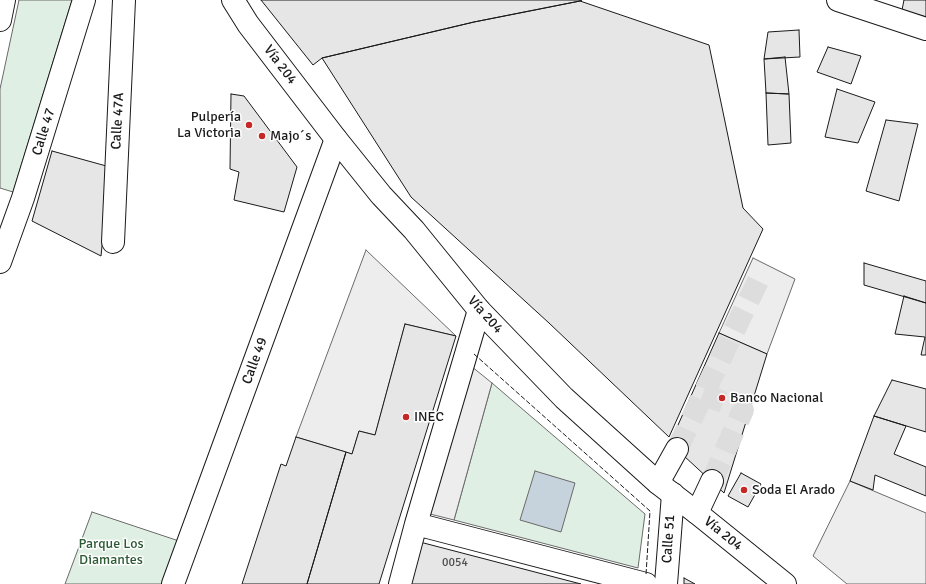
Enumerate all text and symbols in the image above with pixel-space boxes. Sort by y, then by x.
street label: Vía 204 [260,42,300,88]
street label: Calle 47A [108,92,128,150]
street label: Calle 47 [29,106,59,158]
place label: Pulpería La Victoria [177,109,241,142]
marker: Pulpería La Victoria [244,120,254,130]
place label: Majo´s [270,128,311,144]
marker: Majo´s [257,131,267,141]
street label: Vía 204 [464,293,506,337]
street label: Calle 49 [239,335,271,387]
place label: Banco Nacional [730,390,823,406]
marker: Banco Nacional [717,393,727,403]
place label: INEC [414,409,444,425]
marker: INEC [401,412,411,422]
place label: Soda El Arado [752,482,835,498]
marker: Soda El Arado [739,485,749,495]
street label: Vía 204 [700,513,746,555]
street label: Calle 51 [659,514,679,564]
park label: Parque Los Diamantes [78,536,144,568]
house number: 0054 [442,556,468,570]

